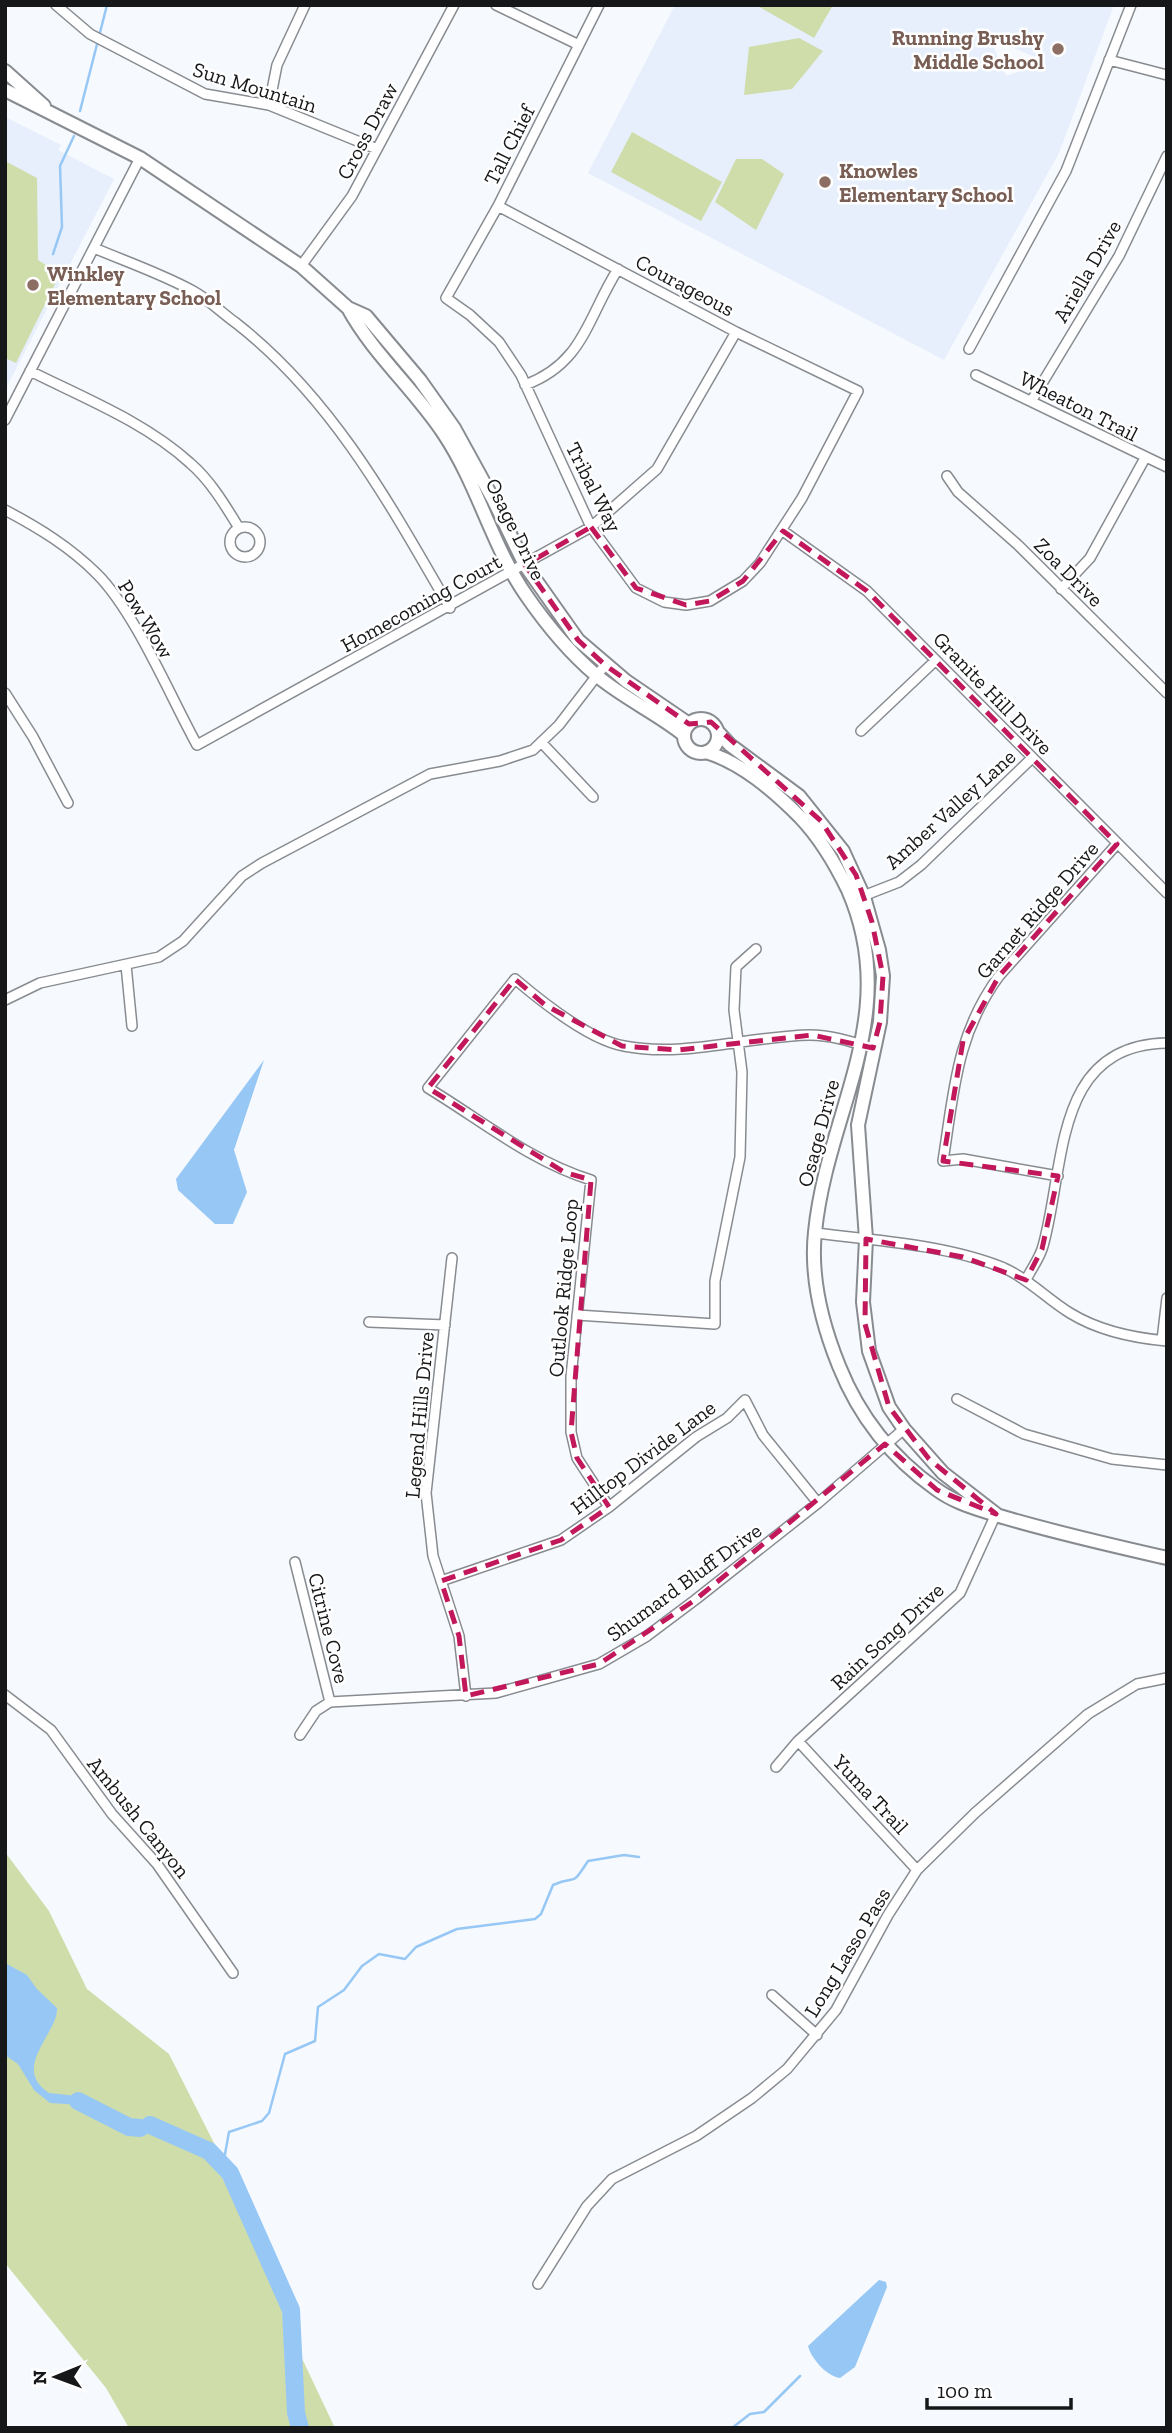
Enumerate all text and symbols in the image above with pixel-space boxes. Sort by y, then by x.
place label: Running Brushy Middle School [892,25,1044,74]
marker: Running Brushy Middle School [1050,41,1066,57]
street label: Sun Mountain [190,56,320,118]
street label: Cross Draw [331,78,403,184]
street label: Tall Chief [478,100,540,189]
place label: Knowles Elementary School [839,158,1013,207]
marker: Knowles Elementary School [817,174,833,190]
street label: Ariella Drive [1048,215,1126,326]
street label: Courageous [631,249,739,321]
place label: Winkley Elementary School [47,261,221,310]
marker: Winkley Elementary School [25,277,41,293]
street label: Wheaton Trail [1016,365,1143,447]
street label: Tribal Way [561,438,627,536]
street label: Osage Drive [481,474,551,584]
street label: Zoa Drive [1029,532,1109,612]
street label: Homecoming Court [336,548,506,657]
street label: Pow Wow [113,575,179,663]
street label: Granite Hill Drive [928,626,1058,760]
street label: Amber Valley Lane [880,744,1020,874]
street label: Garnet Ridge Drive [971,836,1104,984]
street label: Osage Drive [792,1076,844,1189]
street label: Outlook Ridge Loop [543,1198,583,1378]
street label: Legend Hills Drive [399,1330,439,1499]
street label: Hilltop Divide Lane [566,1394,720,1519]
street label: Shumard Bluff Drive [602,1517,766,1647]
street label: Citrine Cove [303,1570,355,1686]
street label: Rain Song Drive [825,1577,949,1695]
street label: Yuma Trail [827,1748,914,1839]
street label: Ambush Canyon [82,1751,196,1883]
street label: Long Lasso Pass [799,1883,895,2021]
north arrow [21,2342,91,2412]
scale bar [927,2366,1070,2410]
text: N [28,2370,51,2385]
text: 100 m [937,2378,992,2403]

